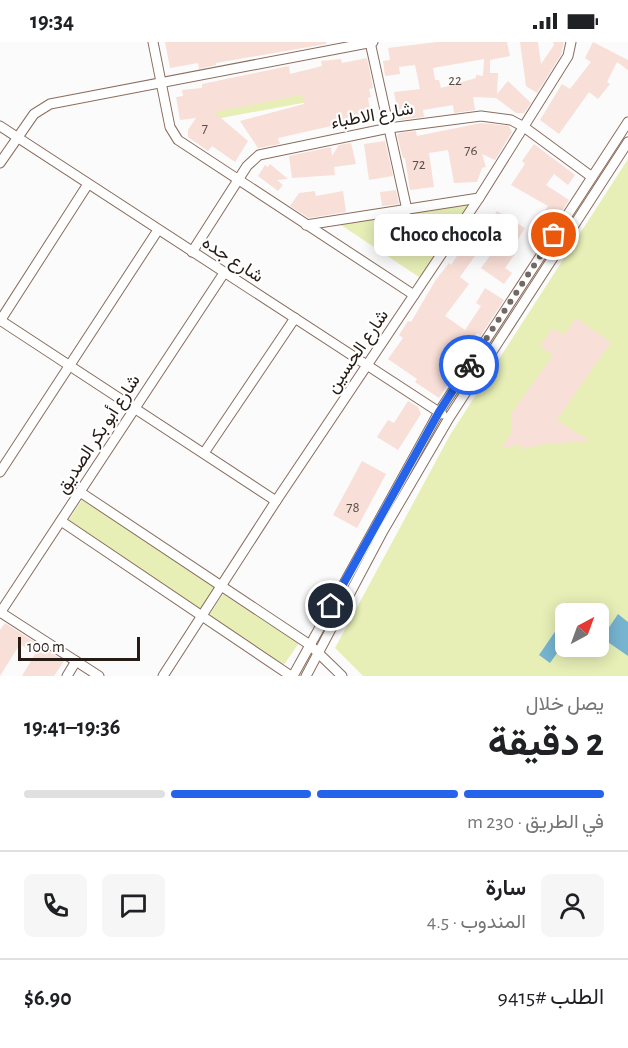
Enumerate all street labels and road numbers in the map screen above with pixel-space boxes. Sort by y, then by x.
street label: شارع الاطباء [329,100,415,134]
street label: شارع جده [197,233,266,288]
street label: شارع الحسين [323,307,394,398]
street label: شارع أبو بكر الصديق [52,371,146,498]

